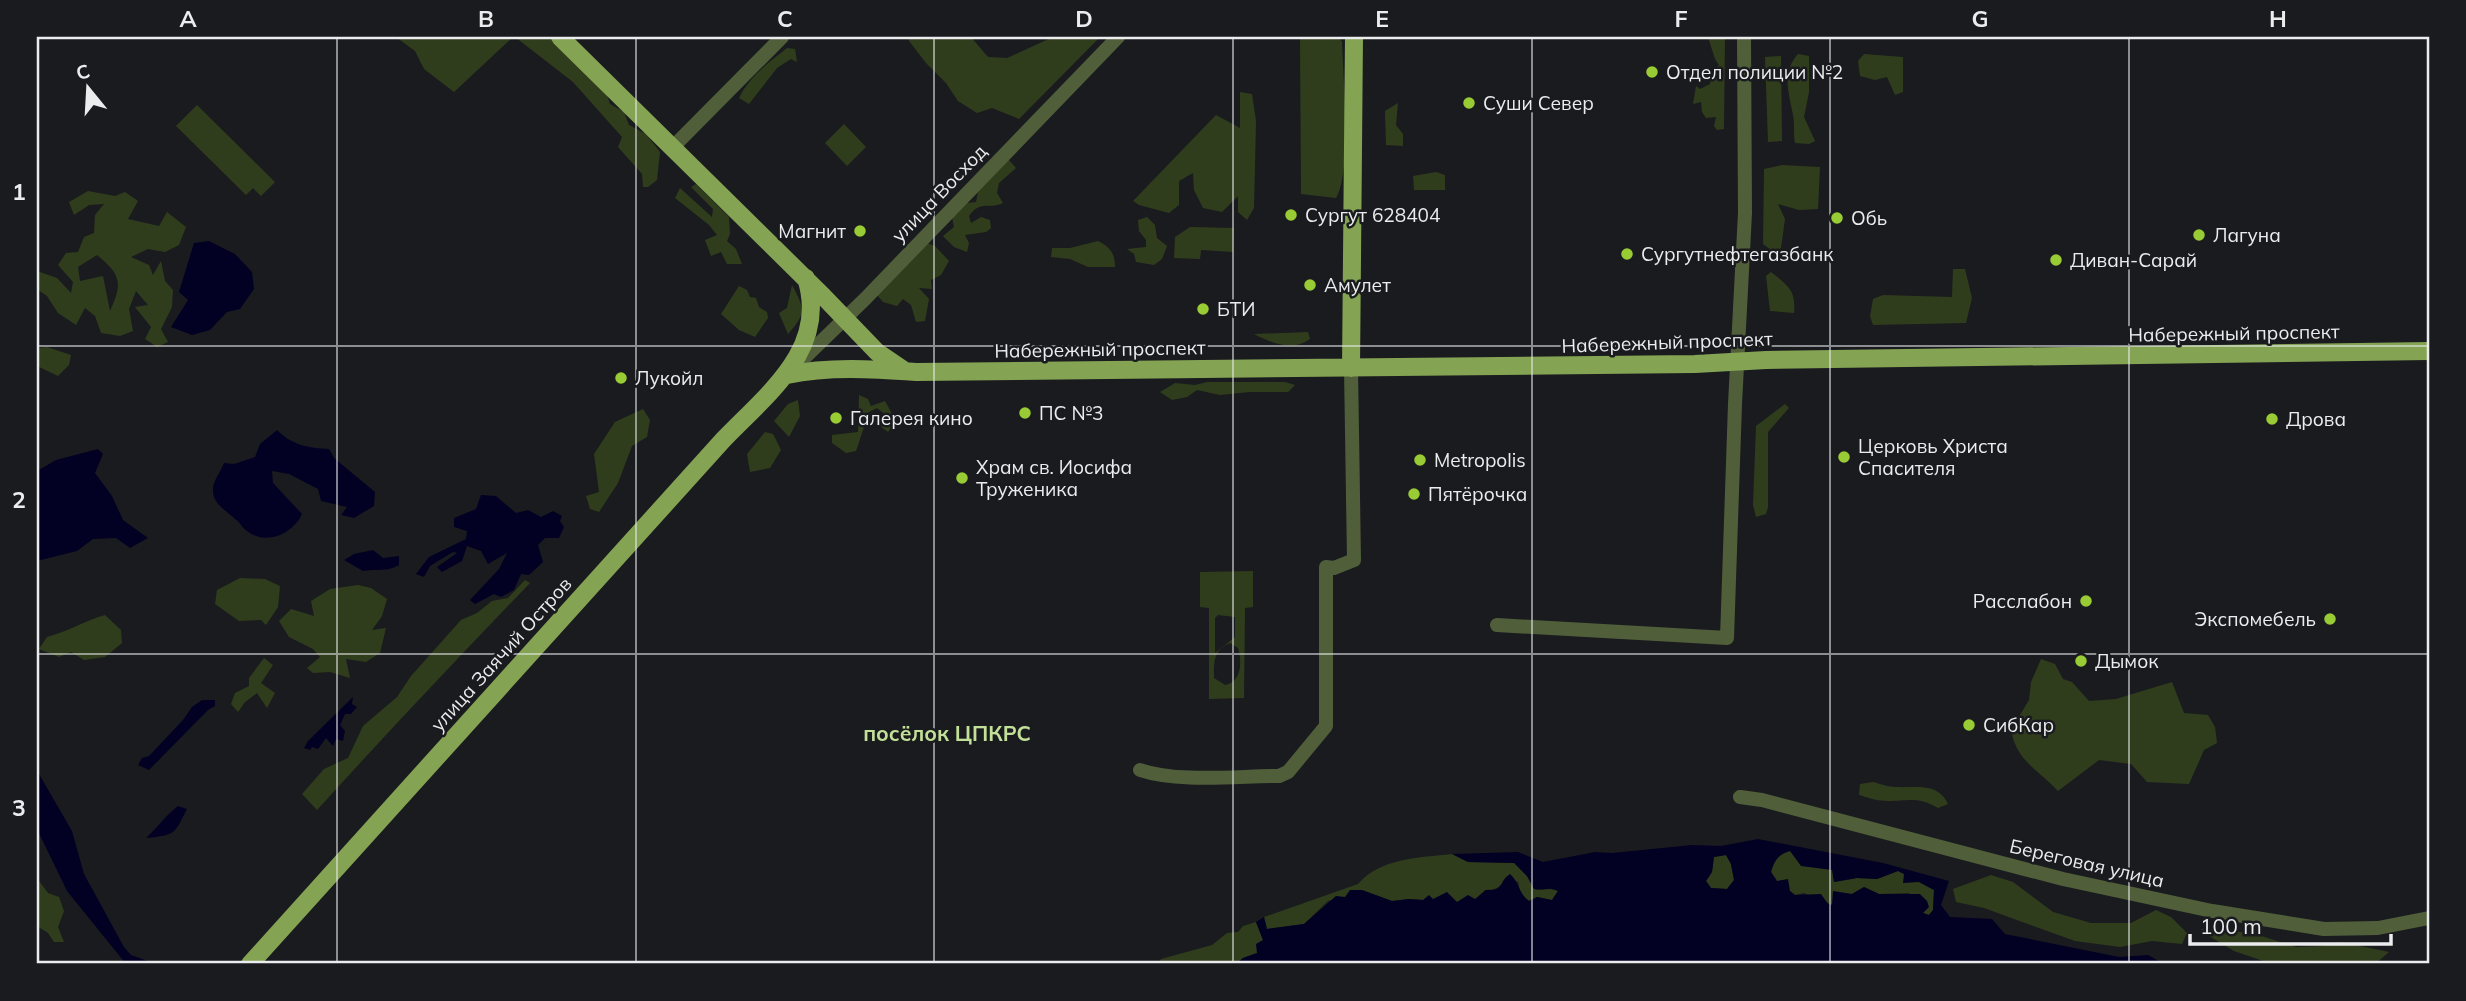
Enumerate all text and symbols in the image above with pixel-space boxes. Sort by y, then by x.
text: A [179,4,197,33]
text: B [478,4,494,33]
text: C [777,4,793,33]
text: D [1075,4,1093,33]
text: E [1375,4,1389,33]
text: F [1674,4,1688,33]
text: G [1971,4,1989,33]
text: H [2269,4,2287,33]
north arrow [52,52,122,122]
text: С [73,58,93,85]
place label: Отдел полиции №2 [1666,60,1843,84]
marker: Отдел полиции №2 [1644,64,1660,80]
place label: Суши Север [1483,91,1594,115]
marker: Суши Север [1461,95,1477,111]
street label: улица Восход [886,139,992,247]
text: 1 [12,177,26,206]
place label: Сургут 628404 [1305,203,1440,227]
place label: Обь [1851,206,1887,230]
marker: Сургут 628404 [1283,207,1299,223]
marker: Обь [1829,210,1845,226]
place label: Магнит [778,219,846,243]
marker: Магнит [852,223,868,239]
place label: Лагуна [2213,223,2281,247]
marker: Лагуна [2191,227,2207,243]
place label: Сургутнефтегазбанк [1641,242,1834,266]
marker: Сургутнефтегазбанк [1619,246,1635,262]
place label: Диван-Сарай [2070,248,2197,272]
marker: Диван-Сарай [2048,252,2064,268]
place label: Амулет [1324,273,1391,297]
marker: Амулет [1302,277,1318,293]
place label: БТИ [1217,297,1256,321]
marker: БТИ [1195,301,1211,317]
street label: Набережный проспект [2128,319,2340,347]
street label: Набережный проспект [1561,326,1773,358]
street label: Набережный проспект [994,335,1206,363]
place label: Лукойл [635,366,703,390]
marker: Лукойл [613,370,629,386]
place label: ПС №3 [1039,401,1104,425]
marker: ПС №3 [1017,405,1033,421]
place label: Галерея кино [850,406,973,430]
place label: Дрова [2286,407,2346,431]
marker: Галерея кино [828,410,844,426]
marker: Дрова [2264,411,2280,427]
place label: Церковь Христа Спасителя [1858,434,2008,480]
place label: Metropolis [1434,448,1526,472]
marker: Церковь Христа Спасителя [1836,449,1852,465]
marker: Metropolis [1412,452,1428,468]
place label: Храм св. Иосифа Труженика [976,455,1132,501]
marker: Храм св. Иосифа Труженика [954,470,970,486]
place label: Пятёрочка [1428,482,1527,506]
text: 2 [12,485,26,514]
marker: Пятёрочка [1406,486,1422,502]
street label: улица Заячий Остров [425,572,577,736]
place label: Расслабон [1973,589,2072,613]
marker: Расслабон [2078,593,2094,609]
place label: Экспомебель [2194,607,2316,631]
marker: Экспомебель [2322,611,2338,627]
place label: Дымок [2095,649,2159,673]
marker: Дымок [2073,653,2089,669]
place label: СибКар [1983,713,2054,737]
marker: СибКар [1961,717,1977,733]
district label: посёлок ЦПКРС [863,720,1031,746]
text: 3 [12,793,26,822]
street label: Береговая улица [2007,834,2167,892]
scale bar [2190,903,2391,947]
text: 100 m [2200,913,2262,939]

